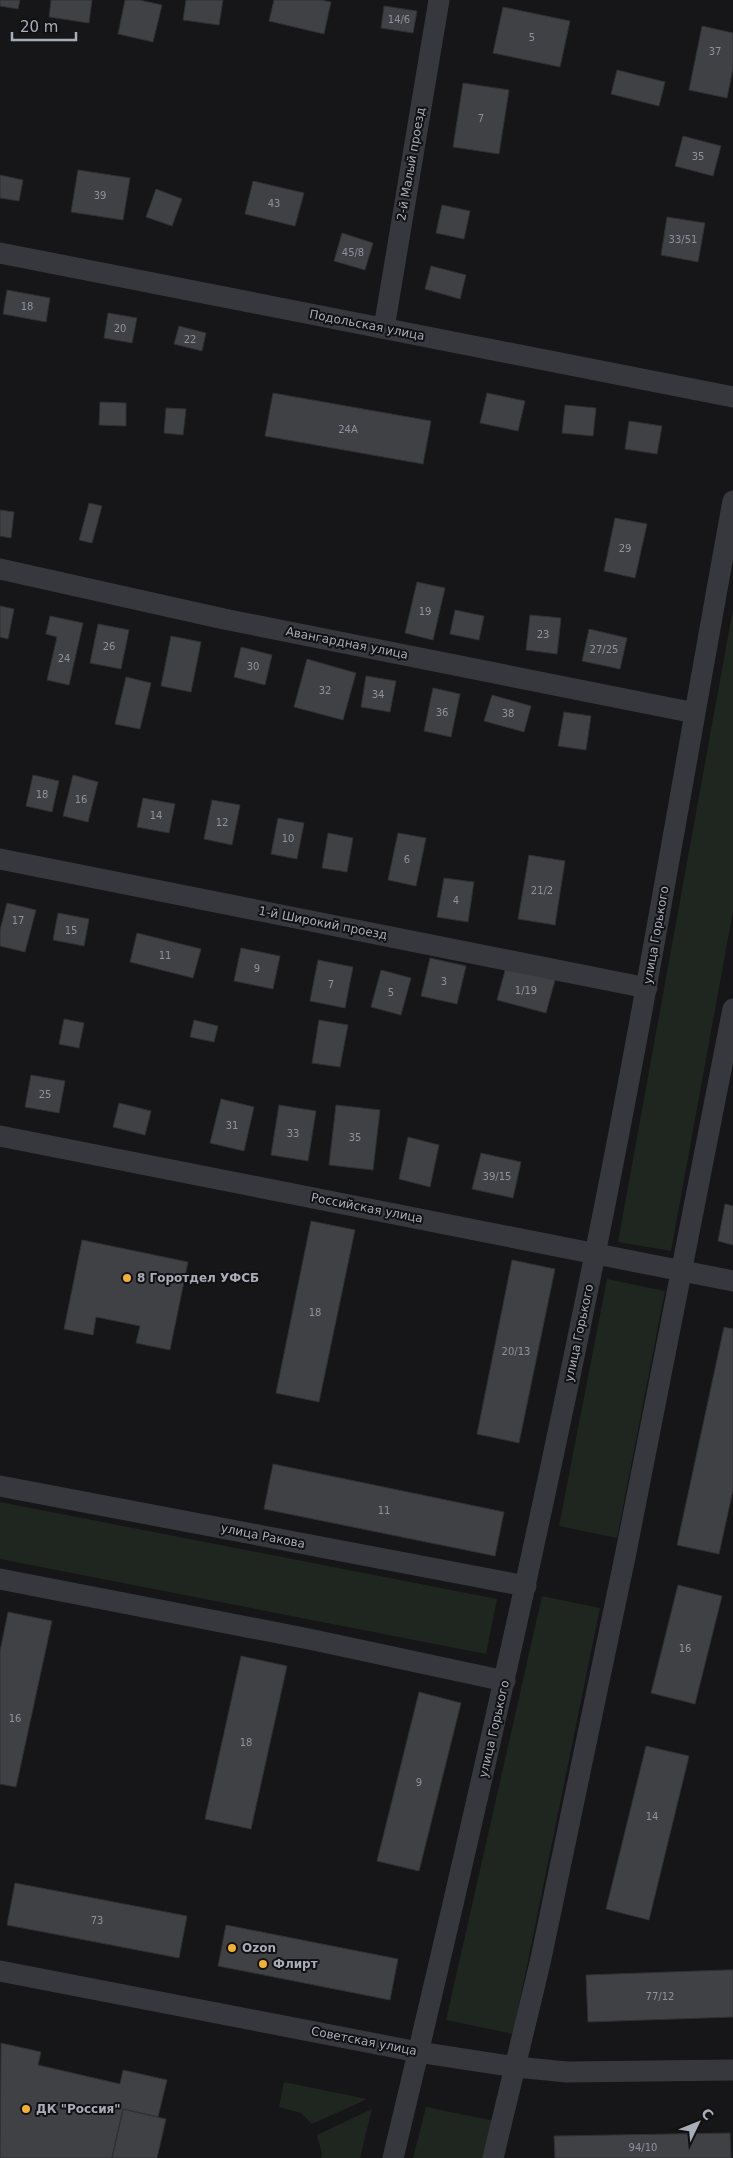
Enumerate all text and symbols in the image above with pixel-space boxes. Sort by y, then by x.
scale bar [12,10,76,42]
house number: 14/6 [388,14,410,25]
text: 20 m [20,18,58,36]
house number: 5 [529,32,535,43]
house number: 37 [709,46,721,57]
street label: 2-й Малый проезд [394,106,428,222]
house number: 7 [478,113,484,124]
house number: 35 [692,151,704,162]
house number: 39 [94,190,106,201]
house number: 43 [268,198,280,209]
house number: 33/51 [669,234,697,245]
house number: 45/8 [342,247,364,258]
house number: 18 [21,301,33,312]
street label: Подольская улица [308,307,426,343]
house number: 20 [114,323,126,334]
house number: 22 [184,334,196,345]
house number: 24А [338,424,358,435]
house number: 29 [619,543,631,554]
house number: 19 [419,606,431,617]
street label: Авангардная улица [285,624,409,662]
house number: 23 [537,629,549,640]
house number: 26 [103,641,115,652]
house number: 27/25 [590,644,618,655]
house number: 24 [58,653,70,664]
house number: 30 [247,661,259,672]
house number: 32 [319,685,331,696]
house number: 34 [372,689,384,700]
house number: 36 [436,707,448,718]
house number: 38 [502,708,514,719]
house number: 18 [36,789,48,800]
house number: 16 [75,794,87,805]
house number: 14 [150,810,162,821]
house number: 12 [216,817,228,828]
house number: 10 [282,833,294,844]
house number: 6 [404,854,410,865]
house number: 21/2 [531,885,553,896]
street label: улица Горького [640,885,672,985]
house number: 4 [453,895,459,906]
street label: 1-й Широкий проезд [258,904,388,942]
house number: 17 [12,915,24,926]
house number: 15 [65,925,77,936]
house number: 11 [159,950,171,961]
house number: 9 [254,963,260,974]
house number: 3 [441,976,447,987]
house number: 7 [328,979,334,990]
house number: 1/19 [515,985,537,996]
house number: 5 [388,987,394,998]
house number: 25 [39,1089,51,1100]
house number: 31 [226,1120,238,1131]
house number: 33 [287,1128,299,1139]
house number: 35 [349,1132,361,1143]
house number: 39/15 [483,1171,511,1182]
street label: Российская улица [310,1190,424,1226]
place label: 8 Горотдел УФСБ [137,1271,259,1285]
marker: 8 Горотдел УФСБ [121,1272,133,1284]
street label: улица Горького [562,1283,596,1383]
house number: 18 [309,1307,321,1318]
house number: 20/13 [502,1346,530,1357]
house number: 11 [378,1505,390,1516]
street label: улица Ракова [220,1521,306,1551]
house number: 16 [679,1643,691,1654]
street label: улица Горького [476,1679,512,1779]
house number: 16 [9,1713,21,1724]
house number: 18 [240,1737,252,1748]
house number: 9 [416,1777,422,1788]
house number: 14 [646,1811,658,1822]
house number: 73 [91,1915,103,1926]
place label: Ozon [242,1941,276,1955]
marker: Ozon [226,1942,238,1954]
place label: Флирт [273,1957,318,1971]
marker: Флирт [257,1958,269,1970]
house number: 77/12 [646,1991,674,2002]
street label: Советская улица [310,2024,418,2058]
north arrow [673,2098,723,2148]
place label: ДК "Россия" [36,2102,121,2116]
marker: ДК "Россия" [20,2103,32,2115]
text: С [698,2105,717,2123]
house number: 94/10 [629,2142,657,2153]

